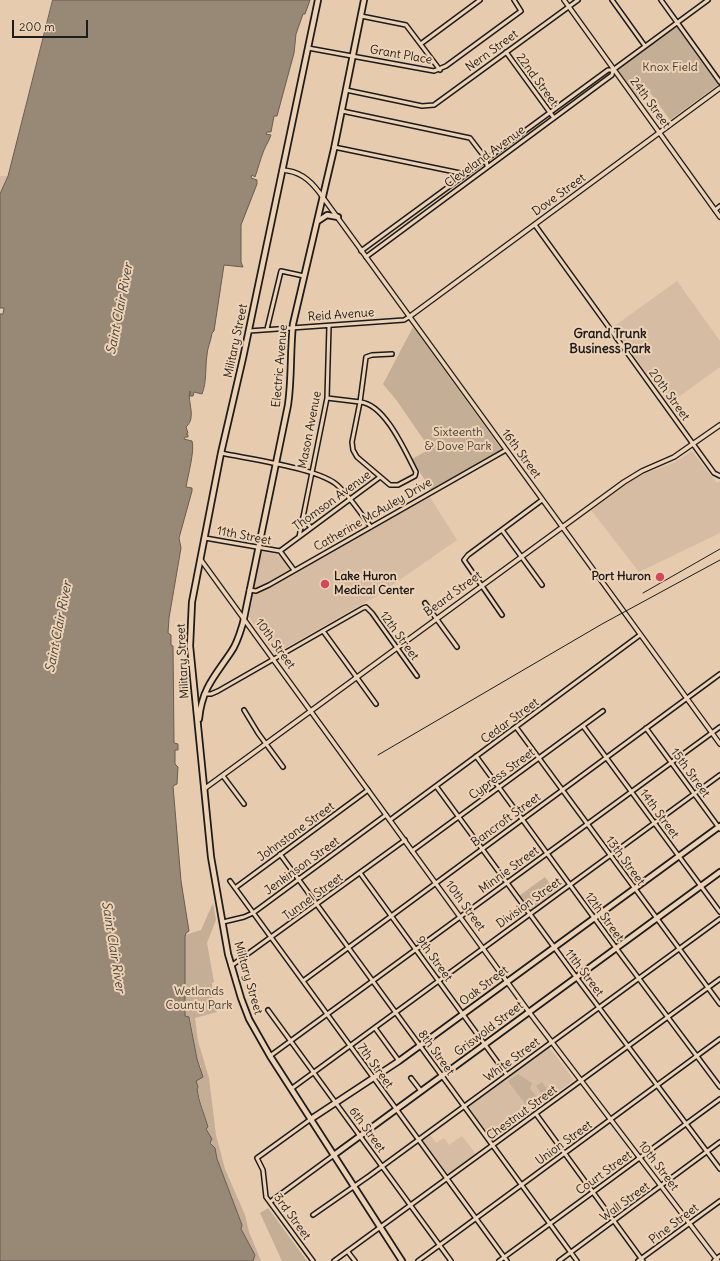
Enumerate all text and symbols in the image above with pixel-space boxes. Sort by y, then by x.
scale bar [14,12,90,38]
text: 200 m [19,19,55,34]
street label: Nern Street [463,27,521,75]
street label: Grant Place [369,42,433,68]
street label: 22nd Street [513,51,561,109]
park label: Knox Field [642,61,698,75]
street label: 24th Street [627,75,673,131]
street label: Cleveland Avenue [442,123,528,191]
street label: Dove Street [530,171,588,219]
water label: Saint Clair River [104,262,136,356]
street label: Military Street [221,303,251,379]
street label: Reid Avenue [307,305,375,325]
street label: Electric Avenue [269,324,291,408]
district label: Grand Trunk Business Park [569,326,651,357]
street label: 20th Street [645,366,693,424]
street label: Mason Avenue [295,390,325,470]
park label: Sixteenth & Dove Park [424,426,492,454]
street label: 16th Street [498,426,544,482]
street label: Thomson Avenue [290,468,374,534]
street label: Catherine McAuley Drive [312,475,434,555]
street label: 11th Street [215,524,273,548]
street label: Beard Street [421,568,485,620]
place label: Lake Huron Medical Center [334,570,414,598]
place label: Port Huron [591,570,651,584]
marker: Port Huron [654,571,666,583]
marker: Lake Huron Medical Center [319,578,331,590]
water label: Saint Clair River [43,580,75,674]
street label: 12th Street [376,609,422,663]
street label: 10th Street [252,616,298,672]
street label: Military Street [174,623,192,699]
street label: Cedar Street [478,695,542,747]
street label: Cypress Street [466,745,538,803]
street label: 15th Street [667,746,713,800]
street label: 14th Street [636,786,682,842]
street label: Bancroft Street [469,790,543,850]
street label: Johnstone Street [255,799,337,865]
street label: Jenkinson Street [262,834,342,898]
street label: 13th Street [602,834,648,888]
street label: Minnie Street [476,844,542,896]
street label: Tunnel Street [280,870,346,924]
street label: Division Street [494,875,564,931]
street label: 10th Street [442,878,488,934]
street label: 12th Street [581,890,627,944]
water label: Saint Clair River [98,900,128,994]
street label: 9th Street [413,933,455,985]
street label: Military Street [231,940,265,1016]
street label: 11th Street [562,947,606,999]
street label: Oak Street [457,963,511,1009]
park label: Wetlands County Park [166,985,232,1013]
street label: Griswold Street [452,998,526,1060]
street label: 8th Street [415,1027,457,1079]
street label: White Street [481,1035,543,1085]
street label: 7th Street [354,1041,396,1091]
street label: Chestnut Street [484,1083,560,1143]
street label: 6th Street [346,1104,388,1156]
street label: Union Street [533,1118,595,1168]
street label: 10th Street [635,1138,681,1194]
street label: Court Street [573,1148,635,1198]
street label: Wall Street [597,1179,653,1225]
street label: 3rd Street [270,1191,314,1243]
street label: Pine Street [646,1201,702,1247]

